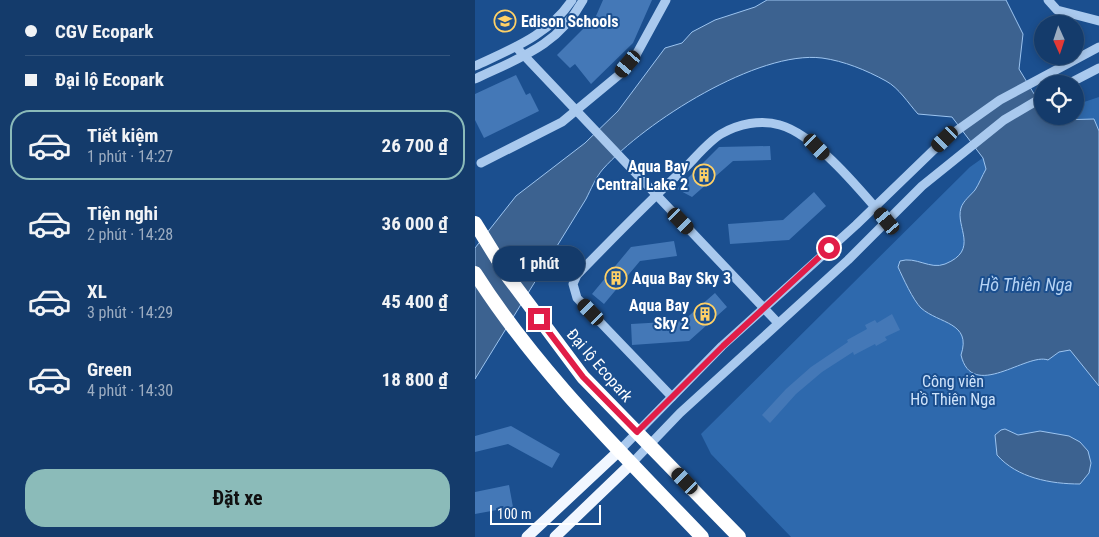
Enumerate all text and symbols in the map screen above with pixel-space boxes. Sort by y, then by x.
school or university icon: Edison Schools [493,9,517,33]
place label: Edison Schools [521,12,619,31]
north arrow [1034,15,1084,65]
map controls [1034,15,1084,125]
text: CGV Ecopark [55,20,153,43]
car [612,48,643,80]
text: Đại lộ Ecopark [55,68,164,91]
button: locate [1034,75,1084,125]
icon: car [27,123,72,168]
car [929,123,961,155]
text: Tiết kiệm [87,124,158,147]
car [801,131,832,163]
text: 26 700 ₫ [382,134,448,157]
text: 1 phút · 14:27 [87,147,173,166]
place label: Aqua Bay Central Lake 2 [596,157,688,194]
building icon: Aqua Bay Central Lake 2 [692,163,716,187]
icon: car [27,201,72,246]
text: Tiện nghi [87,202,158,225]
car [665,205,696,237]
car [871,205,902,237]
text: 36 000 ₫ [382,212,448,235]
text: 2 phút · 14:28 [87,225,173,244]
route start [818,237,840,259]
callout: 1 phút [493,246,585,282]
text: 1 phút [519,254,559,273]
building icon: Aqua Bay Sky 3 [604,266,628,290]
place label: Aqua Bay Sky 3 [632,269,731,288]
water label: Hồ Thiên Nga [979,274,1073,295]
icon: car [27,279,72,324]
text: XL [87,280,107,303]
text: 45 400 ₫ [382,290,448,313]
car [575,296,606,328]
place label: Aqua Bay Sky 2 [629,296,689,333]
building icon: Aqua Bay Sky 2 [693,302,717,326]
text: 3 phút · 14:29 [87,303,173,322]
route end [528,308,550,330]
street label: Đại lộ Ecopark [563,325,637,406]
icon: car [27,357,72,402]
text: Green [87,358,132,381]
text: 18 800 ₫ [382,368,448,391]
park label: Công viên Hồ Thiên Nga [910,372,996,409]
text: 4 phút · 14:30 [87,381,173,400]
car [669,465,700,497]
button: Đặt xe [25,469,450,527]
scale bar [490,502,601,525]
text: 100 m [497,506,532,522]

